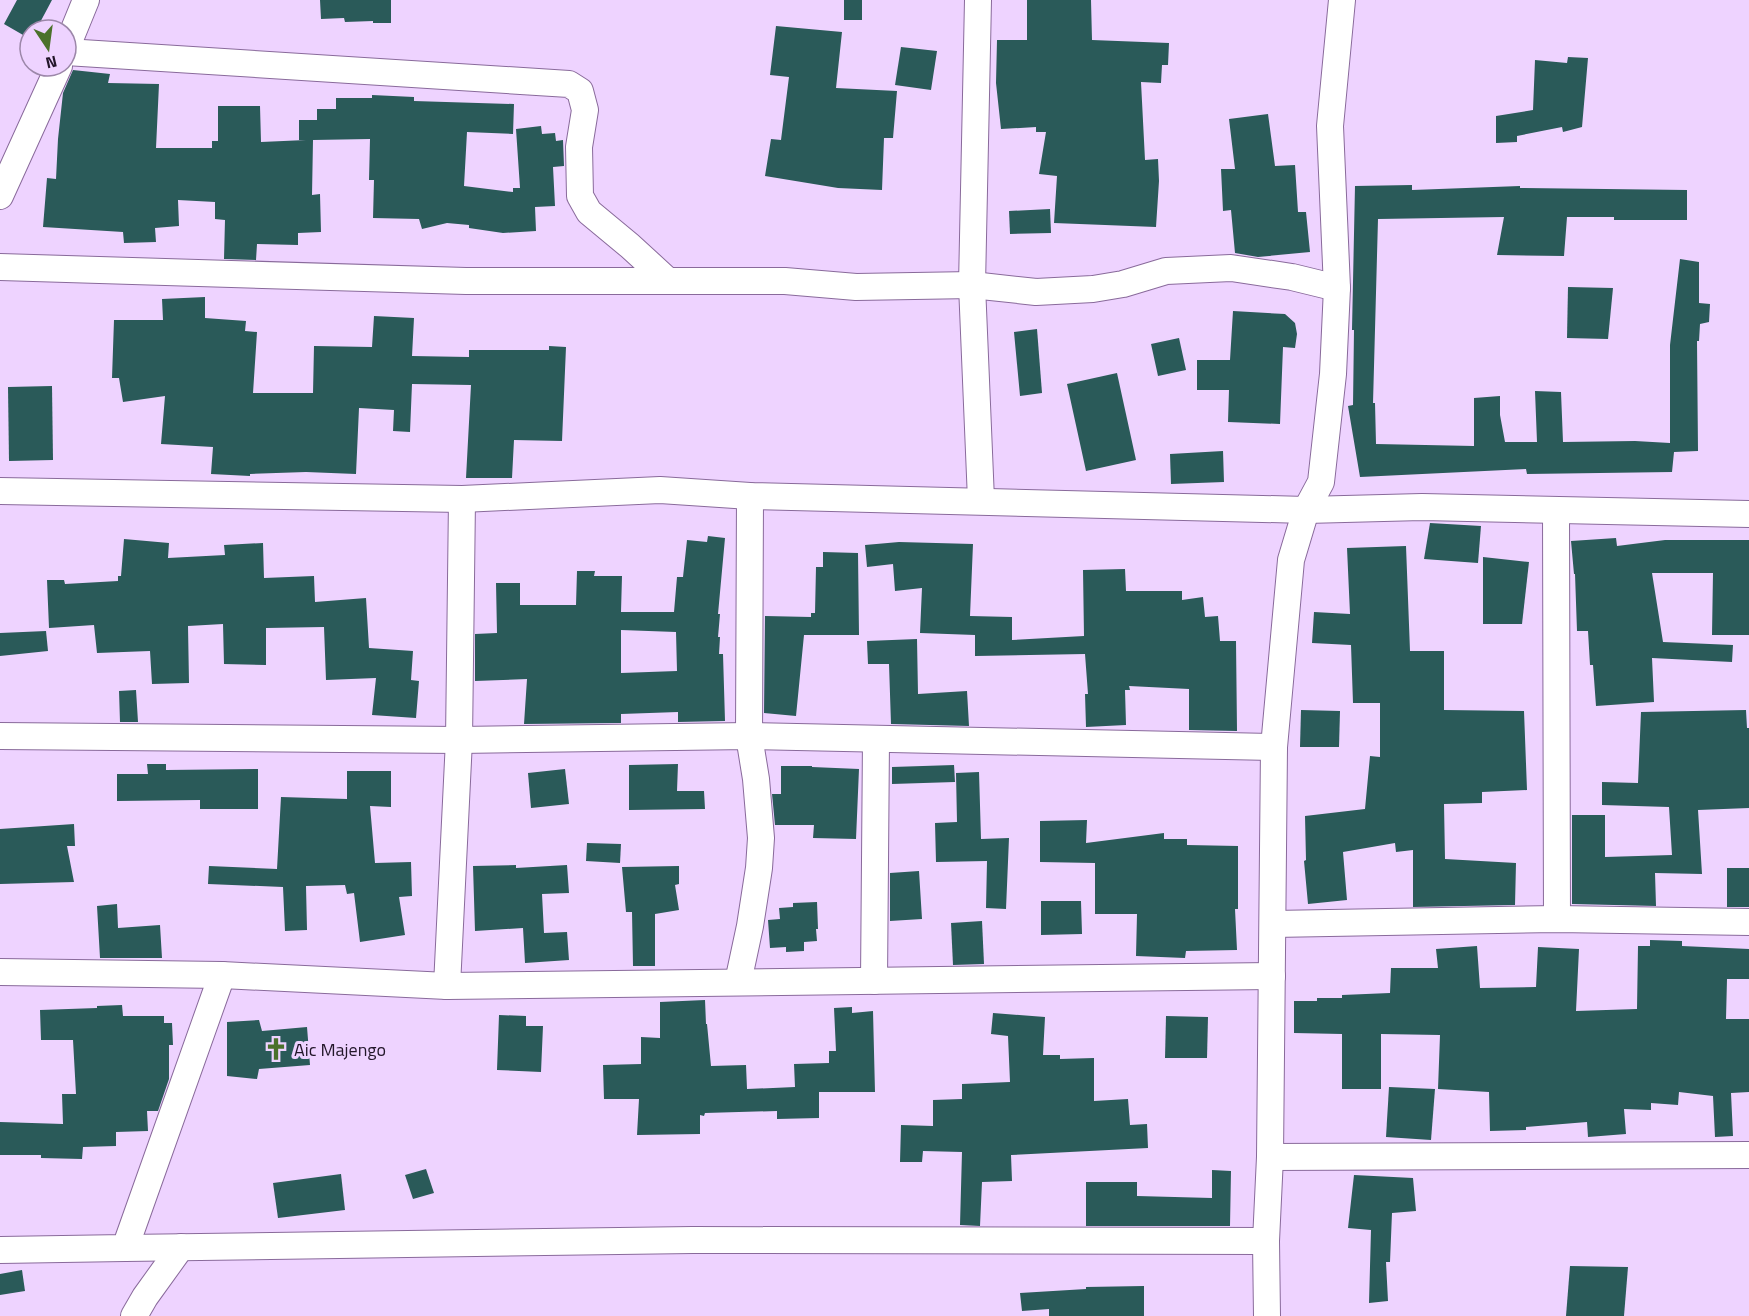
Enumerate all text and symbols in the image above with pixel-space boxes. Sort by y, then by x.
north arrow [18,18,78,78]
text: N [43,50,59,76]
church icon: Aic Majengo [263,1036,289,1062]
place label: Aic Majengo [294,1036,386,1063]

